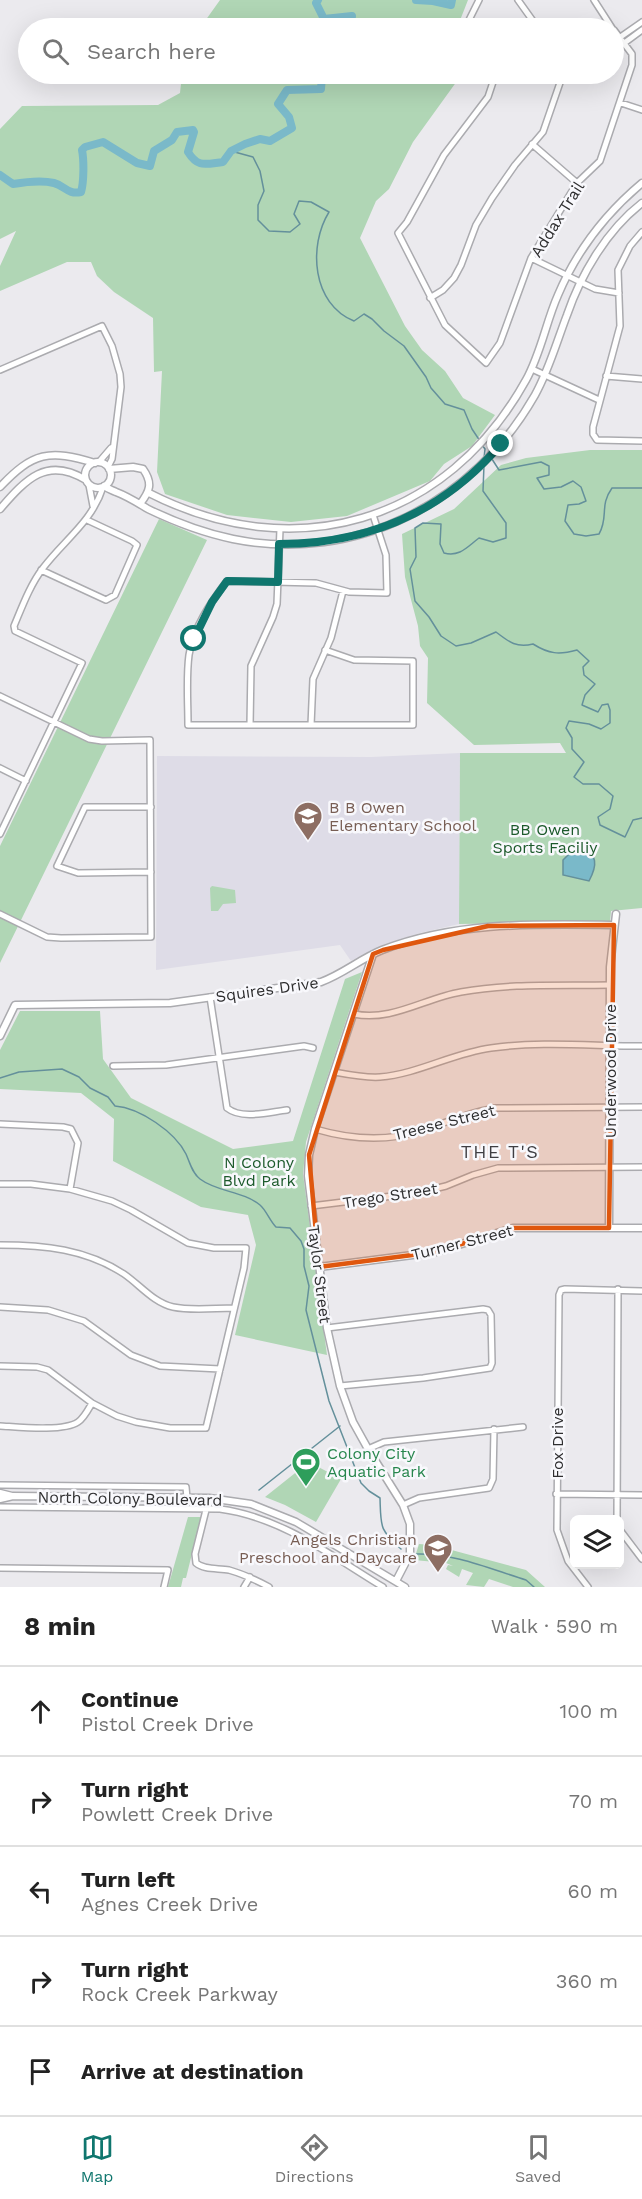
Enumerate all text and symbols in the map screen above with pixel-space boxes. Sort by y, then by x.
search box [18,18,624,84]
icon: search [39,35,72,68]
text: Search here [87,39,216,64]
street label: Addax Trail [527,178,588,261]
route end [487,430,513,456]
route start [180,625,206,651]
place label: B B Owen Elementary School [329,798,477,835]
school or university icon: B B Owen Elementary School [292,800,324,842]
park label: BB Owen Sports Faciliy [492,820,598,857]
street label: Squires Drive [214,973,320,1006]
street label: Underwood Drive [601,1004,620,1138]
street label: Treese Street [391,1101,497,1144]
district label: THE T'S [461,1141,539,1162]
park label: N Colony Blvd Park [222,1153,296,1190]
street label: Trego Street [341,1179,439,1212]
street label: Turner Street [409,1221,515,1264]
street label: Taylor Street [304,1224,335,1325]
street label: Fox Drive [548,1407,567,1479]
place label: Colony City Aquatic Park [327,1444,426,1481]
sports icon: Colony City Aquatic Park [290,1446,322,1488]
street label: North Colony Boulevard [37,1487,222,1510]
map controls [570,1515,624,1569]
button: layers [570,1515,624,1569]
place label: Angels Christian Preschool and Daycare [239,1530,417,1567]
school or university icon: Angels Christian Preschool and Daycare [422,1532,454,1574]
text: 8 min [24,1611,96,1641]
text: Walk · 590 m [491,1614,618,1638]
text: Continue [81,1687,179,1712]
icon: ahead [24,1695,57,1728]
text: 100 m [559,1699,618,1723]
text: Pistol Creek Drive [81,1712,254,1736]
text: Turn right [81,1777,188,1802]
icon: right [24,1785,57,1818]
text: 70 m [569,1789,618,1813]
text: Powlett Creek Drive [81,1802,273,1826]
text: Turn left [81,1867,175,1892]
icon: left [24,1875,57,1908]
text: 60 m [568,1879,618,1903]
text: Agnes Creek Drive [81,1892,258,1916]
text: Turn right [81,1957,188,1982]
icon: right [24,1965,57,1998]
text: 360 m [556,1969,618,1993]
text: Rock Creek Parkway [81,1982,278,2006]
icon: arrive [24,2055,57,2088]
text: Arrive at destination [81,2059,304,2084]
tab: Map [81,2131,114,2186]
tab: Directions [275,2131,354,2186]
tab: Saved [515,2131,561,2186]

